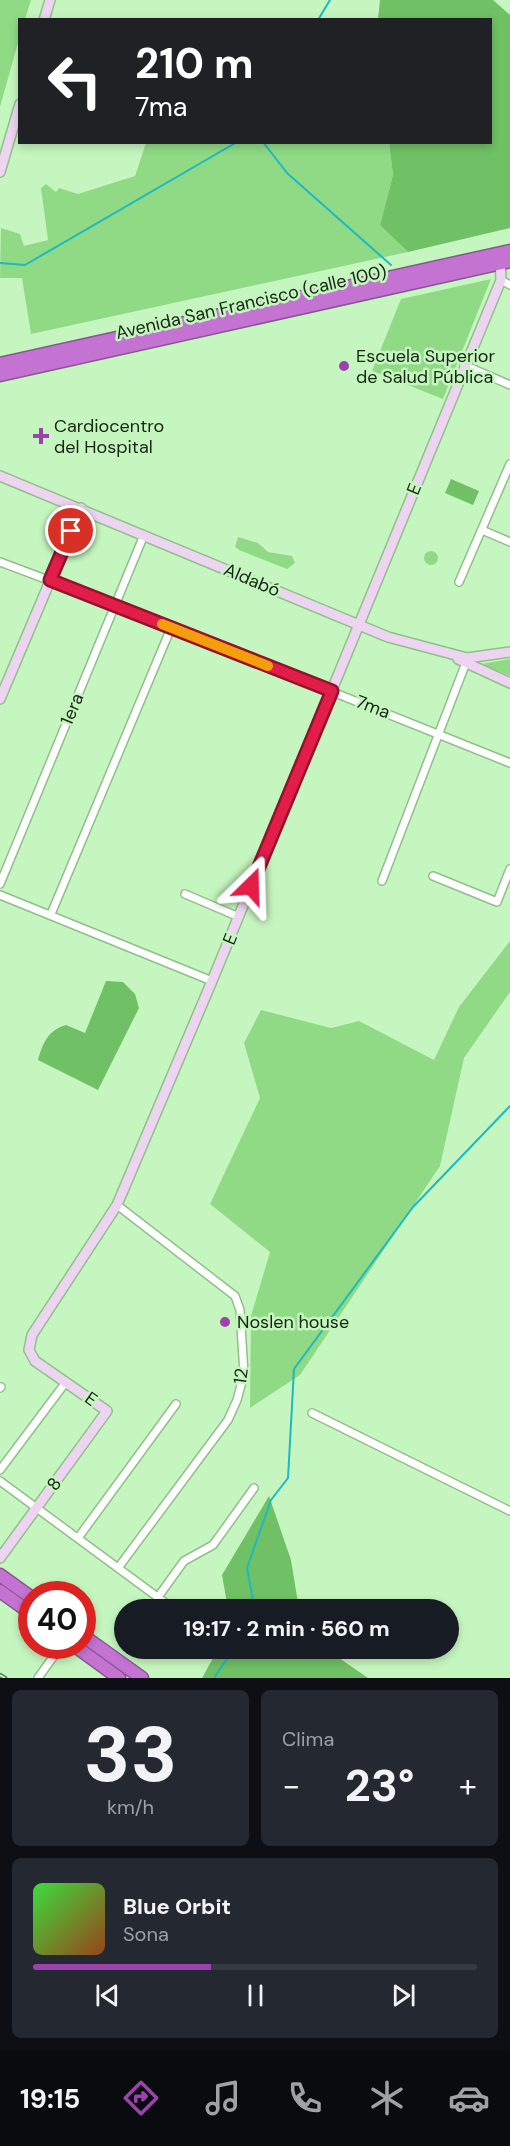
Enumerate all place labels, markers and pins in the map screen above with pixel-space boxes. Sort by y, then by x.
place label: Escuela Superior de Salud Pública [356,344,496,389]
marker: Escuela Superior de Salud Pública [337,359,351,373]
place label: Cardiocentro del Hospital [54,414,164,459]
marker: Cardiocentro del Hospital [32,427,50,445]
pin [45,505,96,556]
place label: Noslen house [237,1310,349,1334]
marker: Noslen house [218,1315,232,1329]

